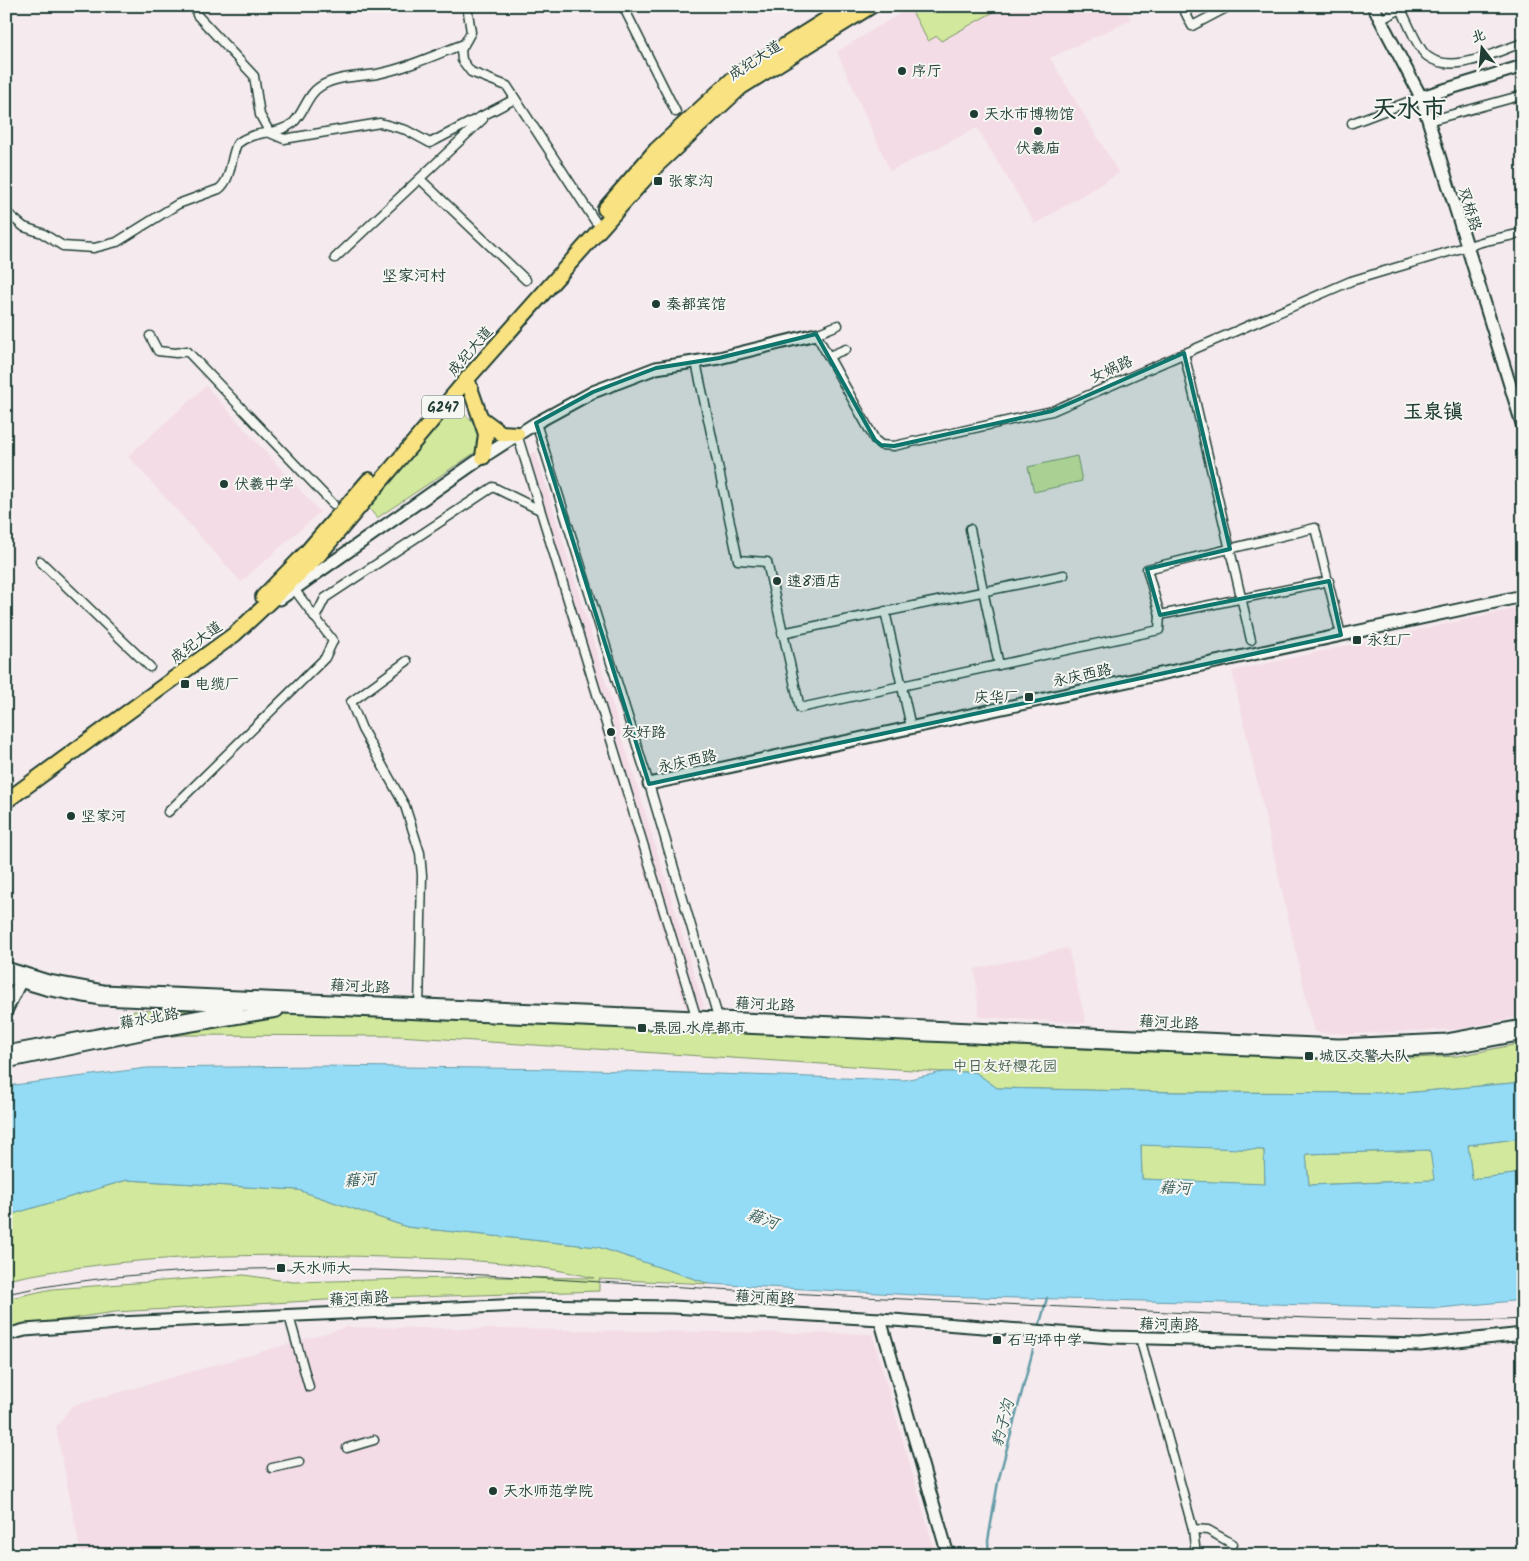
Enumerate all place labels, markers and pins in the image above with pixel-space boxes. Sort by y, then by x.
place label: 序厅 [912,60,942,84]
marker: 序厅 [896,65,908,77]
place label: 天水市博物馆 [984,103,1074,127]
marker: 天水市博物馆 [968,108,980,120]
marker: 伏羲庙 [1032,125,1044,137]
place label: 伏羲庙 [1015,137,1061,161]
place label: 张家沟 [668,170,713,194]
marker: 张家沟 [652,175,664,187]
place label: 秦都宾馆 [666,293,726,317]
marker: 秦都宾馆 [650,298,662,310]
place label: 伏羲中学 [234,473,294,497]
marker: 伏羲中学 [218,478,230,490]
place label: 速8酒店 [787,570,841,594]
marker: 速8酒店 [771,575,783,587]
place label: 永红厂 [1367,629,1412,653]
marker: 永红厂 [1351,634,1363,646]
place label: 电缆厂 [195,673,240,697]
marker: 电缆厂 [179,678,191,690]
place label: 庆华厂 [974,686,1019,710]
marker: 庆华厂 [1023,691,1035,703]
place label: 友好路 [621,721,666,745]
marker: 友好路 [605,726,617,738]
place label: 坚家河 [81,805,126,829]
marker: 坚家河 [65,810,77,822]
place label: 景园.水岸都市 [652,1017,746,1041]
marker: 景园.水岸都市 [636,1022,648,1034]
place label: 城区交警大队 [1319,1045,1409,1069]
marker: 城区交警大队 [1303,1050,1315,1062]
place label: 天水师大 [291,1257,351,1281]
marker: 天水师大 [275,1262,287,1274]
place label: 石马坪中学 [1007,1329,1082,1353]
marker: 石马坪中学 [991,1334,1003,1346]
place label: 天水师范学院 [503,1480,593,1504]
marker: 天水师范学院 [487,1485,499,1497]

